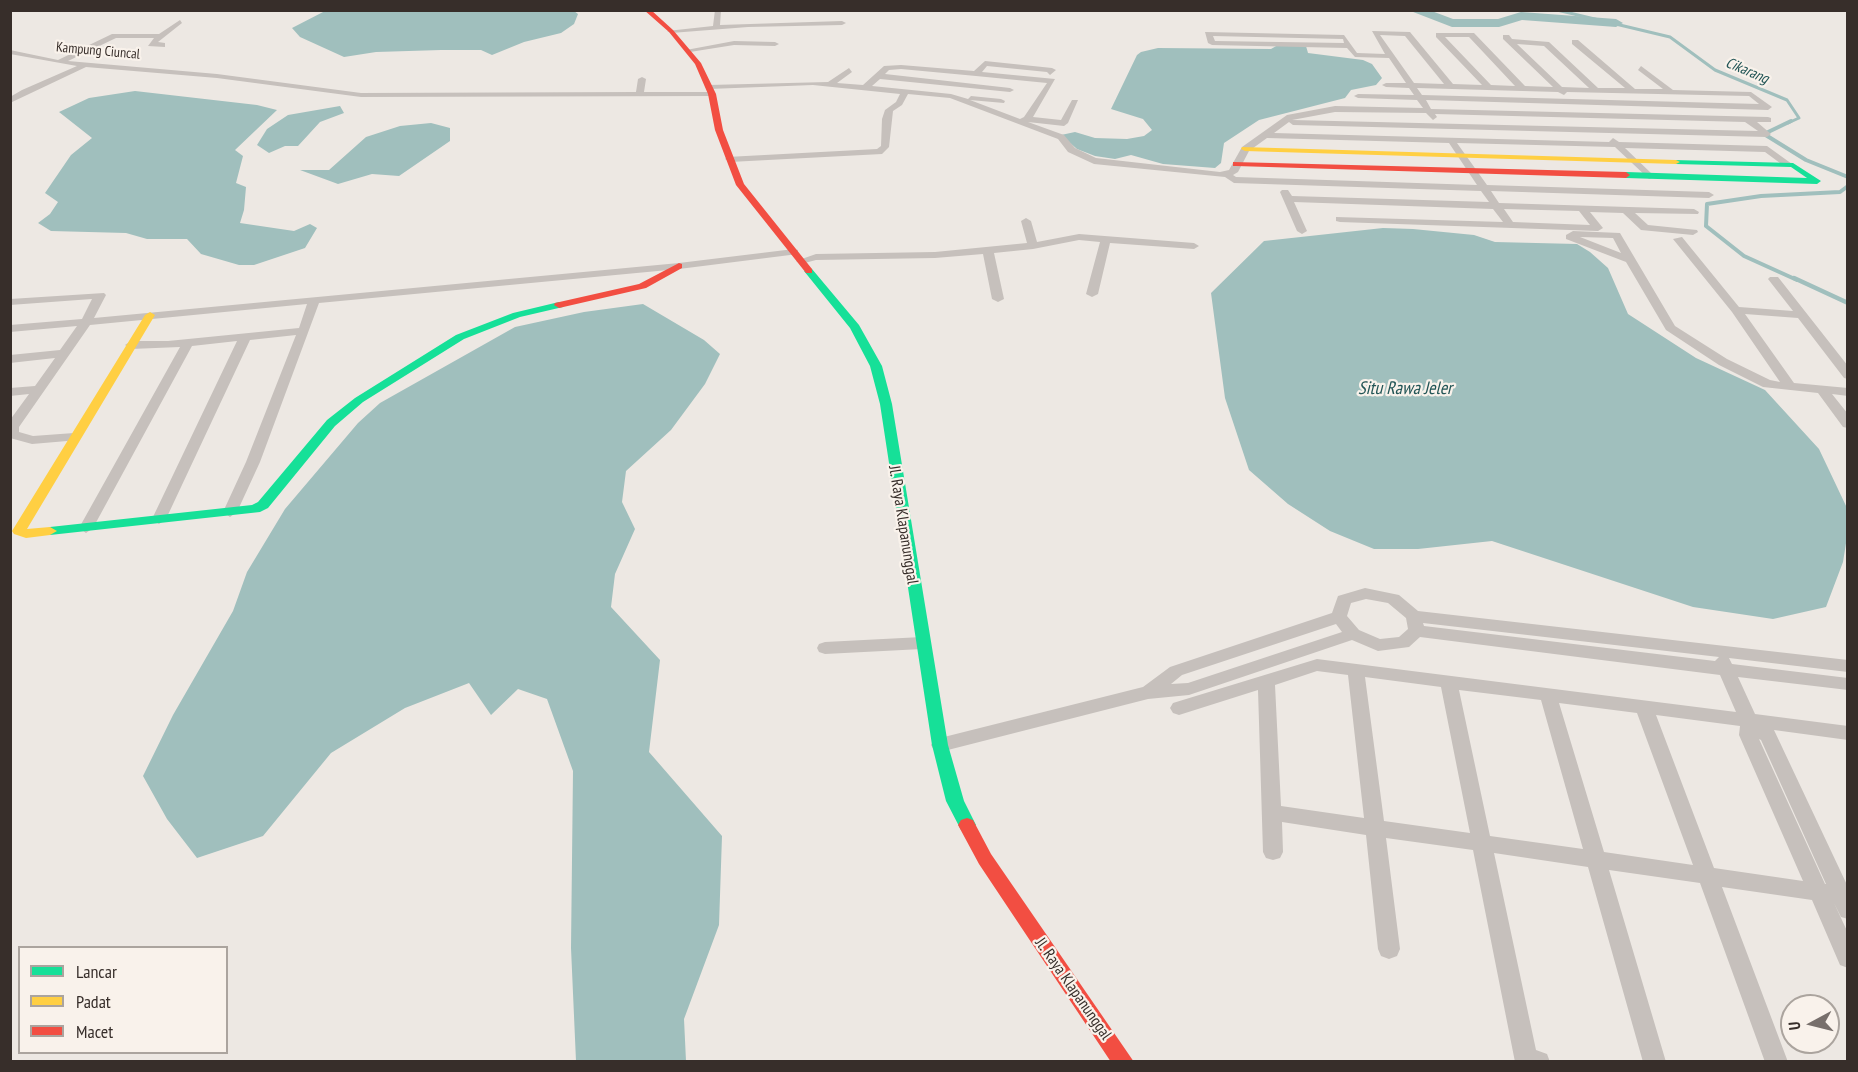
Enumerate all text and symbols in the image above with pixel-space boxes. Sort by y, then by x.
street label: Kampung Ciuncal [55,39,141,63]
water label: Cikarang [1723,54,1771,88]
water label: Situ Rawa Jeler [1358,378,1452,400]
street label: Jl. Raya Klapanunggal [884,464,922,586]
street label: Jl. Raya Klapanunggal [1031,934,1115,1044]
legend [18,946,228,1054]
text: Lancar [76,960,117,983]
text: Padat [76,990,111,1013]
north arrow [1780,994,1840,1054]
text: Macet [76,1020,113,1043]
text: U [1784,1021,1805,1031]

